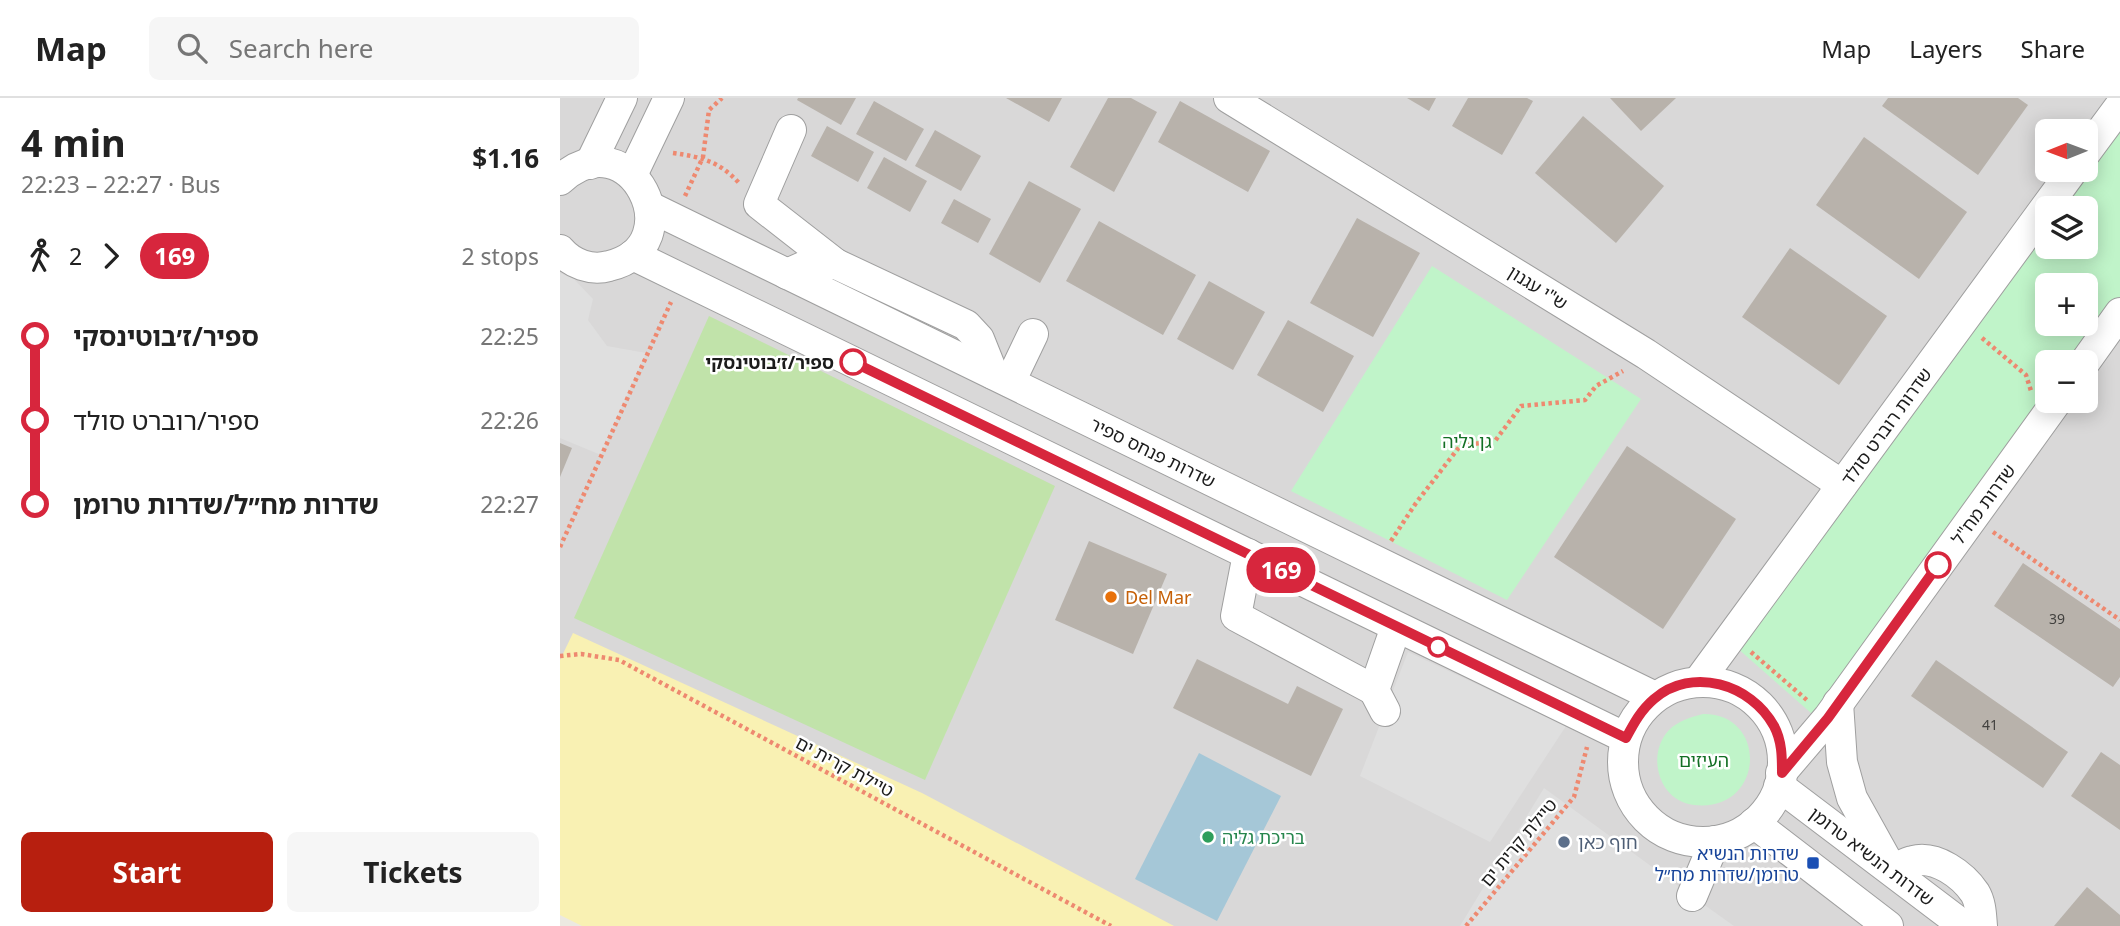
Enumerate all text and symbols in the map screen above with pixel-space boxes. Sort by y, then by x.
search box [149,17,639,80]
text: Map [35,26,107,71]
icon: search [173,29,211,67]
text: Search here [229,30,373,66]
text: Map [1821,32,1871,65]
text: Layers [1909,32,1983,65]
text: Share [2021,32,2085,65]
text: 4 min [21,116,126,168]
north arrow [2035,119,2098,182]
map controls [2035,119,2098,413]
text: $1.16 [472,140,539,176]
text: 22:23 – 22:27 · Bus [21,168,220,200]
button: layers [2035,196,2098,259]
icon: walk [21,237,59,275]
icon: forward [92,237,130,275]
text: 169 [154,239,195,272]
text: 2 [69,240,82,272]
text: 2 stops [461,240,539,272]
street label: ש"י עגנון [1504,259,1572,315]
button: + [2035,273,2098,336]
text: ספיר/ז׳בוטינסקי [73,318,259,354]
text: 22:25 [480,320,539,352]
marker: ספיר/ז׳בוטינסקי [840,349,866,375]
place label: ספיר/ז׳בוטינסקי [705,350,834,374]
button: − [2035,350,2098,413]
street label: שדרות רוברט סולד [1835,362,1937,490]
text: ספיר/רוברט סולד [73,402,259,438]
text: 22:26 [480,404,539,436]
street label: שדרות פנחס ספיר [1086,411,1220,493]
park label: גן גליה [1442,429,1492,453]
street label: שדרות מח"ל [1945,459,2021,549]
text: שדרות מח״ל/שדרות טרומן [73,486,379,522]
text: 22:27 [480,488,539,520]
line badge: 169 [1241,547,1321,593]
unlabelled marker [1925,552,1951,578]
text: 169 [1260,553,1302,586]
place label: Del Mar [1125,585,1192,609]
marker: Del Mar [1103,589,1119,605]
house number: 39 [2049,609,2065,628]
unlabelled marker [1428,637,1448,657]
house number: 41 [1982,715,1998,734]
street label: טיילת קרית ים [792,730,898,802]
park label: העיזים [1679,748,1729,772]
street label: טיילת קרית ים [1474,793,1562,891]
street label: שדרות הנשיא טרומן [1805,801,1939,911]
place label: בריכת גליה [1222,825,1305,849]
marker: בריכת גליה [1200,829,1216,845]
place label: חוף כאן [1578,830,1638,854]
button: Start [21,832,273,912]
button: Tickets [287,832,539,912]
marker: חוף כאן [1556,834,1572,850]
place label: שדרות הנשיא טרומן/שדרות מח״ל [1655,841,1799,886]
marker: שדרות הנשיא טרומן/שדרות מח״ל [1805,855,1821,871]

